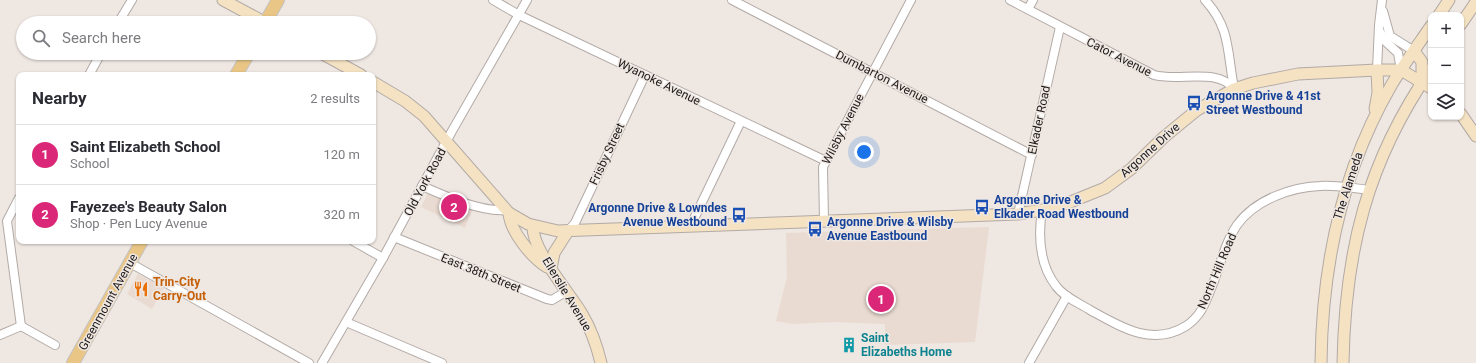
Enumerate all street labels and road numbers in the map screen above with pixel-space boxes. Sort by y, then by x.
street label: Cator Avenue [1084,35,1154,79]
street label: Dumbarton Avenue [833,48,931,106]
street label: Wyanoke Avenue [615,56,703,108]
street label: Elkader Road [1025,84,1053,156]
street label: Wilsby Avenue [819,91,867,167]
street label: Argonne Drive [1117,120,1183,180]
street label: Frisby Street [587,121,627,187]
street label: Old York Road [401,145,449,219]
street label: The Alameda [1330,150,1366,222]
street label: North Hill Road [1195,231,1239,311]
street label: Greenmount Avenue [76,251,140,353]
street label: East 38th Street [439,251,523,295]
street label: Ellerslie Avenue [539,255,595,333]

